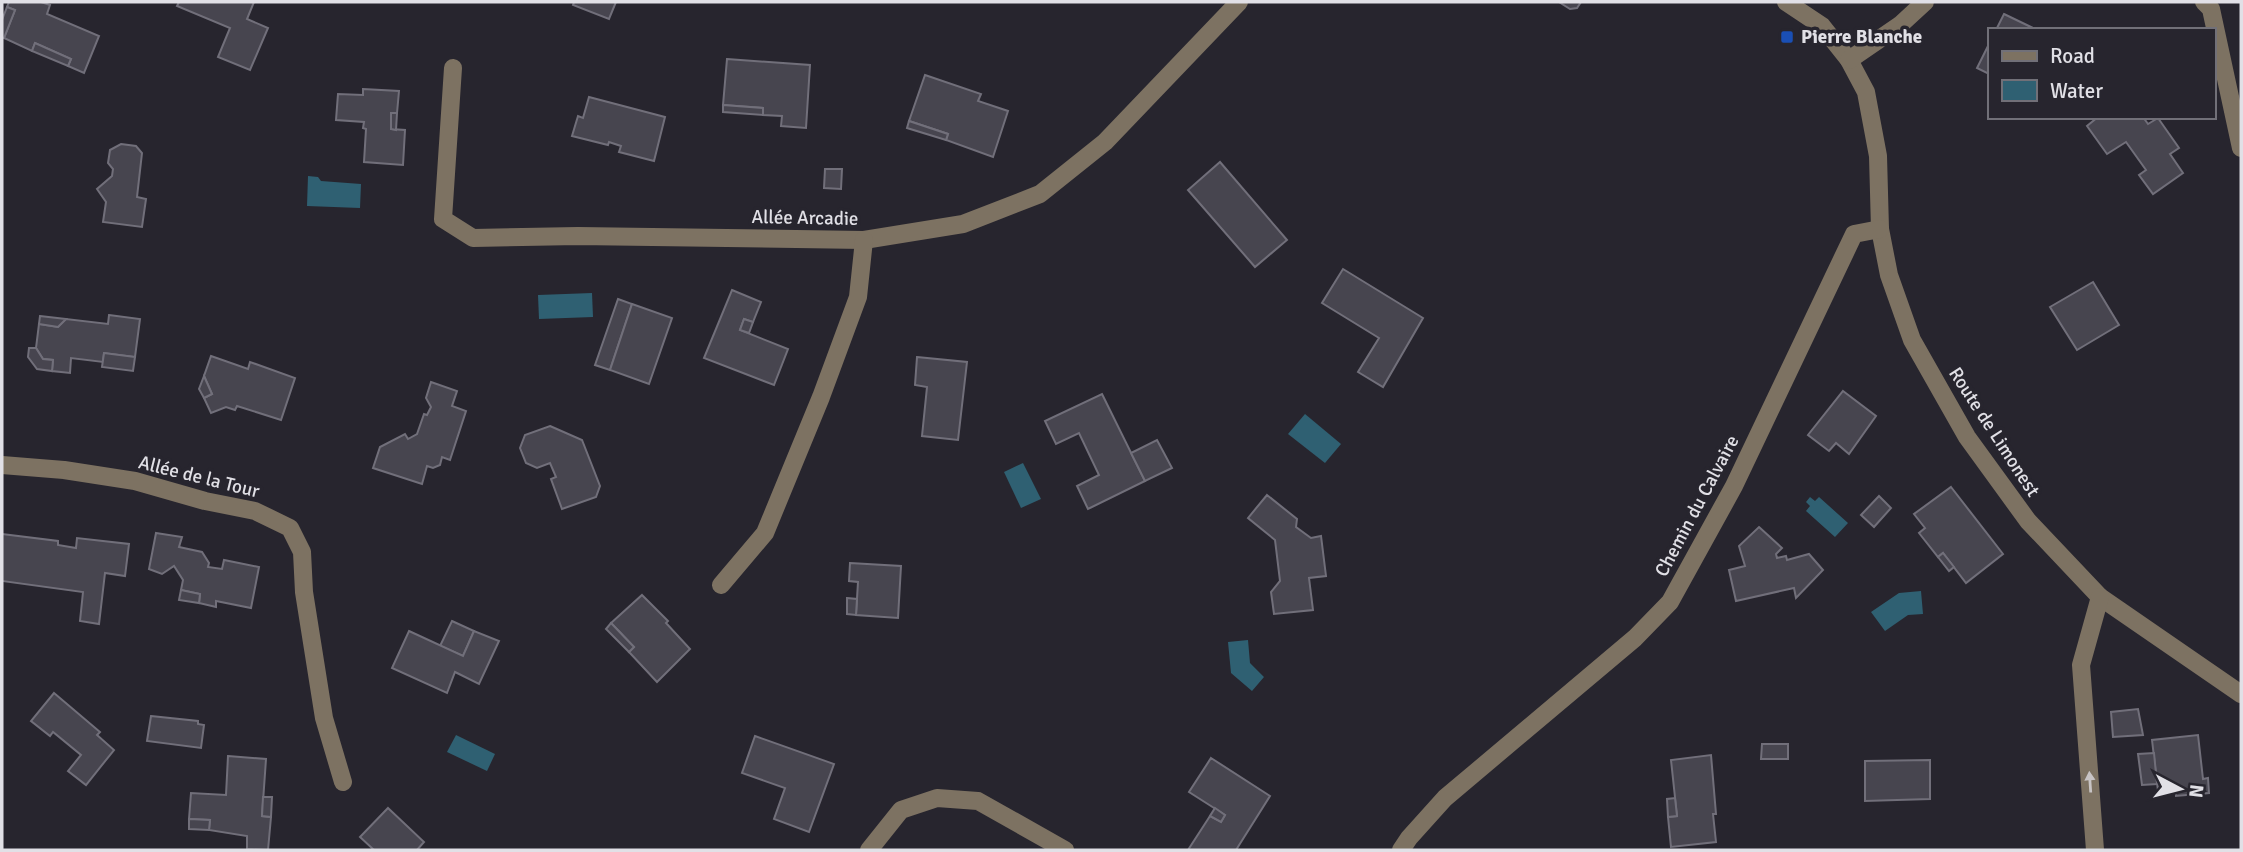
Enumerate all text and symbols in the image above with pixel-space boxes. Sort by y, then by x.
place label: Pierre Blanche [1801,25,1922,49]
legend [1988,28,2215,119]
marker: Pierre Blanche [1779,29,1795,45]
text: Road [2050,43,2095,69]
text: Water [2050,78,2103,104]
street label: Allée Arcadie [751,205,859,231]
street label: Route de Limonest [1943,363,2045,502]
street label: Chemin du Calvaire [1650,431,1744,581]
street label: Allée de la Tour [136,450,262,504]
north arrow [2145,754,2215,824]
one-way arrow [2084,771,2095,793]
text: N [2183,783,2209,799]

